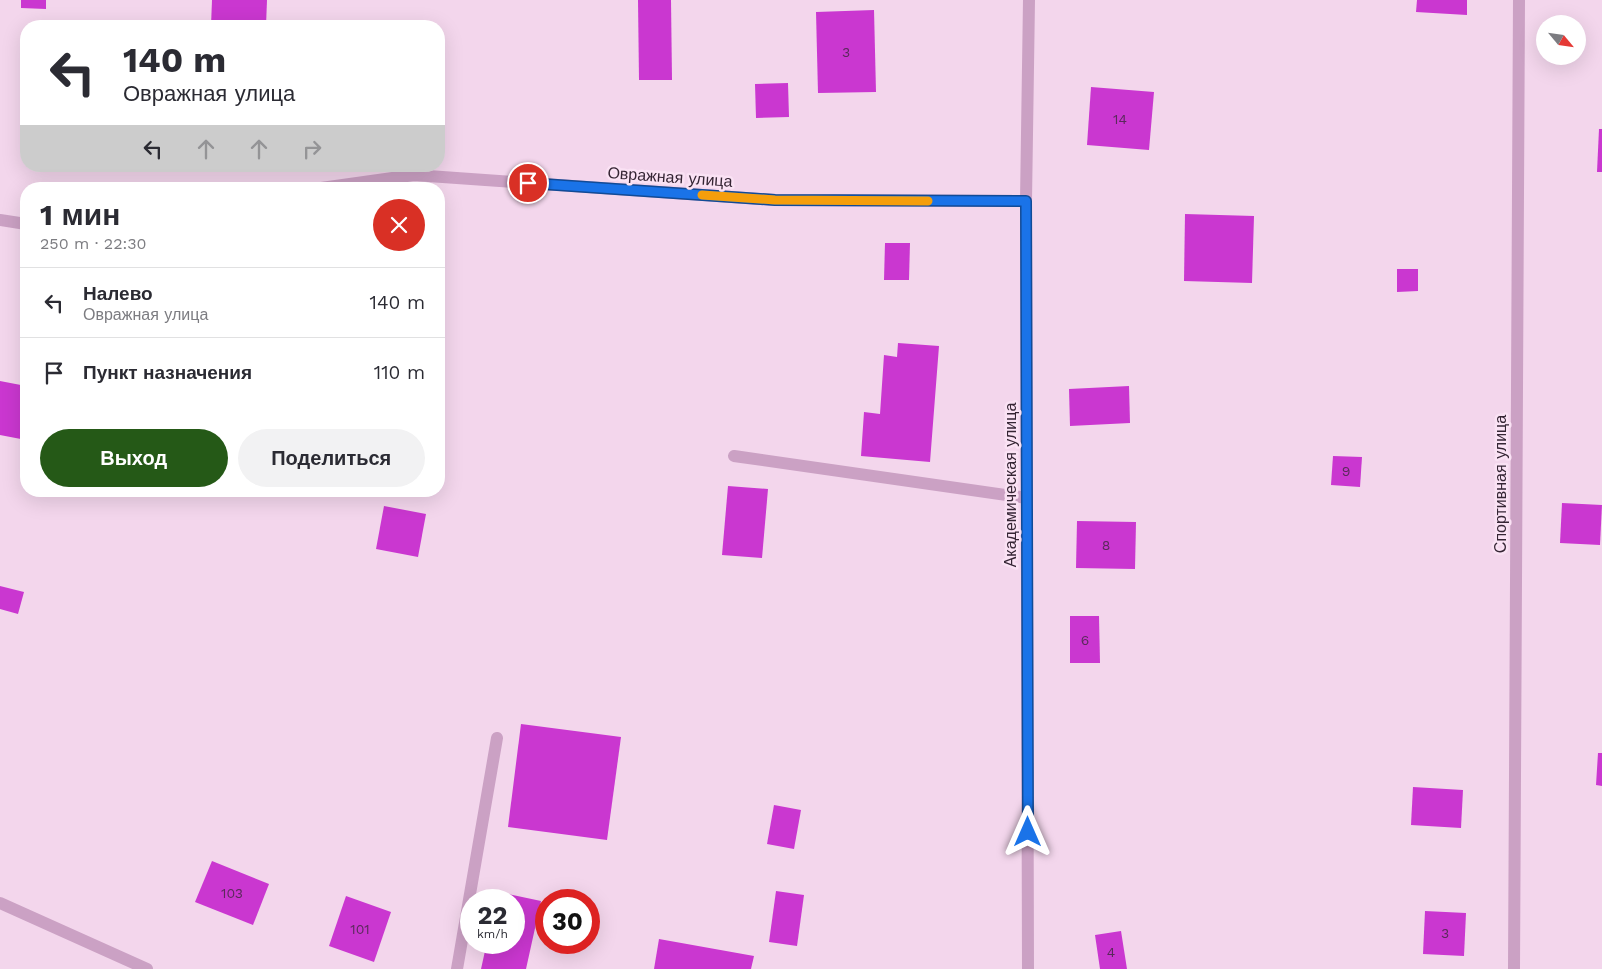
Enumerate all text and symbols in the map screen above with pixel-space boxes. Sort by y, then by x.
north arrow [1536,15,1586,65]
map controls [1536,15,1586,65]
text: 140 m [123,39,226,81]
icon: left [40,40,105,105]
house number: 3 [842,44,850,60]
text: Овражная улица [123,81,295,106]
house number: 14 [1113,111,1127,127]
icon: left [139,135,167,163]
icon: ahead [192,135,220,163]
icon: ahead [245,135,273,163]
icon: right [298,135,326,163]
pin [507,162,549,204]
street label: Овражная улица [607,163,733,191]
icon: arrive [514,169,542,197]
text: 1 мин [40,197,120,232]
button: close [373,199,425,251]
text: 250 m · 22:30 [40,234,147,253]
text: Налево [83,282,153,305]
icon: left [40,289,68,317]
text: 140 m [370,291,425,314]
text: Овражная улица [83,305,208,324]
icon: arrive [40,359,68,387]
text: Пункт назначения [83,361,252,384]
text: 110 m [374,361,425,384]
street label: Академическая улица [1001,403,1020,567]
street label: Спортивная улица [1491,415,1510,553]
button: Выход [40,429,228,487]
button: Поделиться [238,429,425,487]
house number: 9 [1342,463,1350,479]
house number: 8 [1102,537,1110,553]
house number: 6 [1081,632,1089,648]
position arrow [1001,805,1053,857]
house number: 103 [221,885,243,901]
speed limit sign: 30 [535,889,600,954]
text: 22 [478,901,507,930]
house number: 101 [350,921,370,937]
house number: 3 [1441,925,1449,941]
text: km/h [477,927,508,941]
house number: 4 [1107,944,1115,960]

